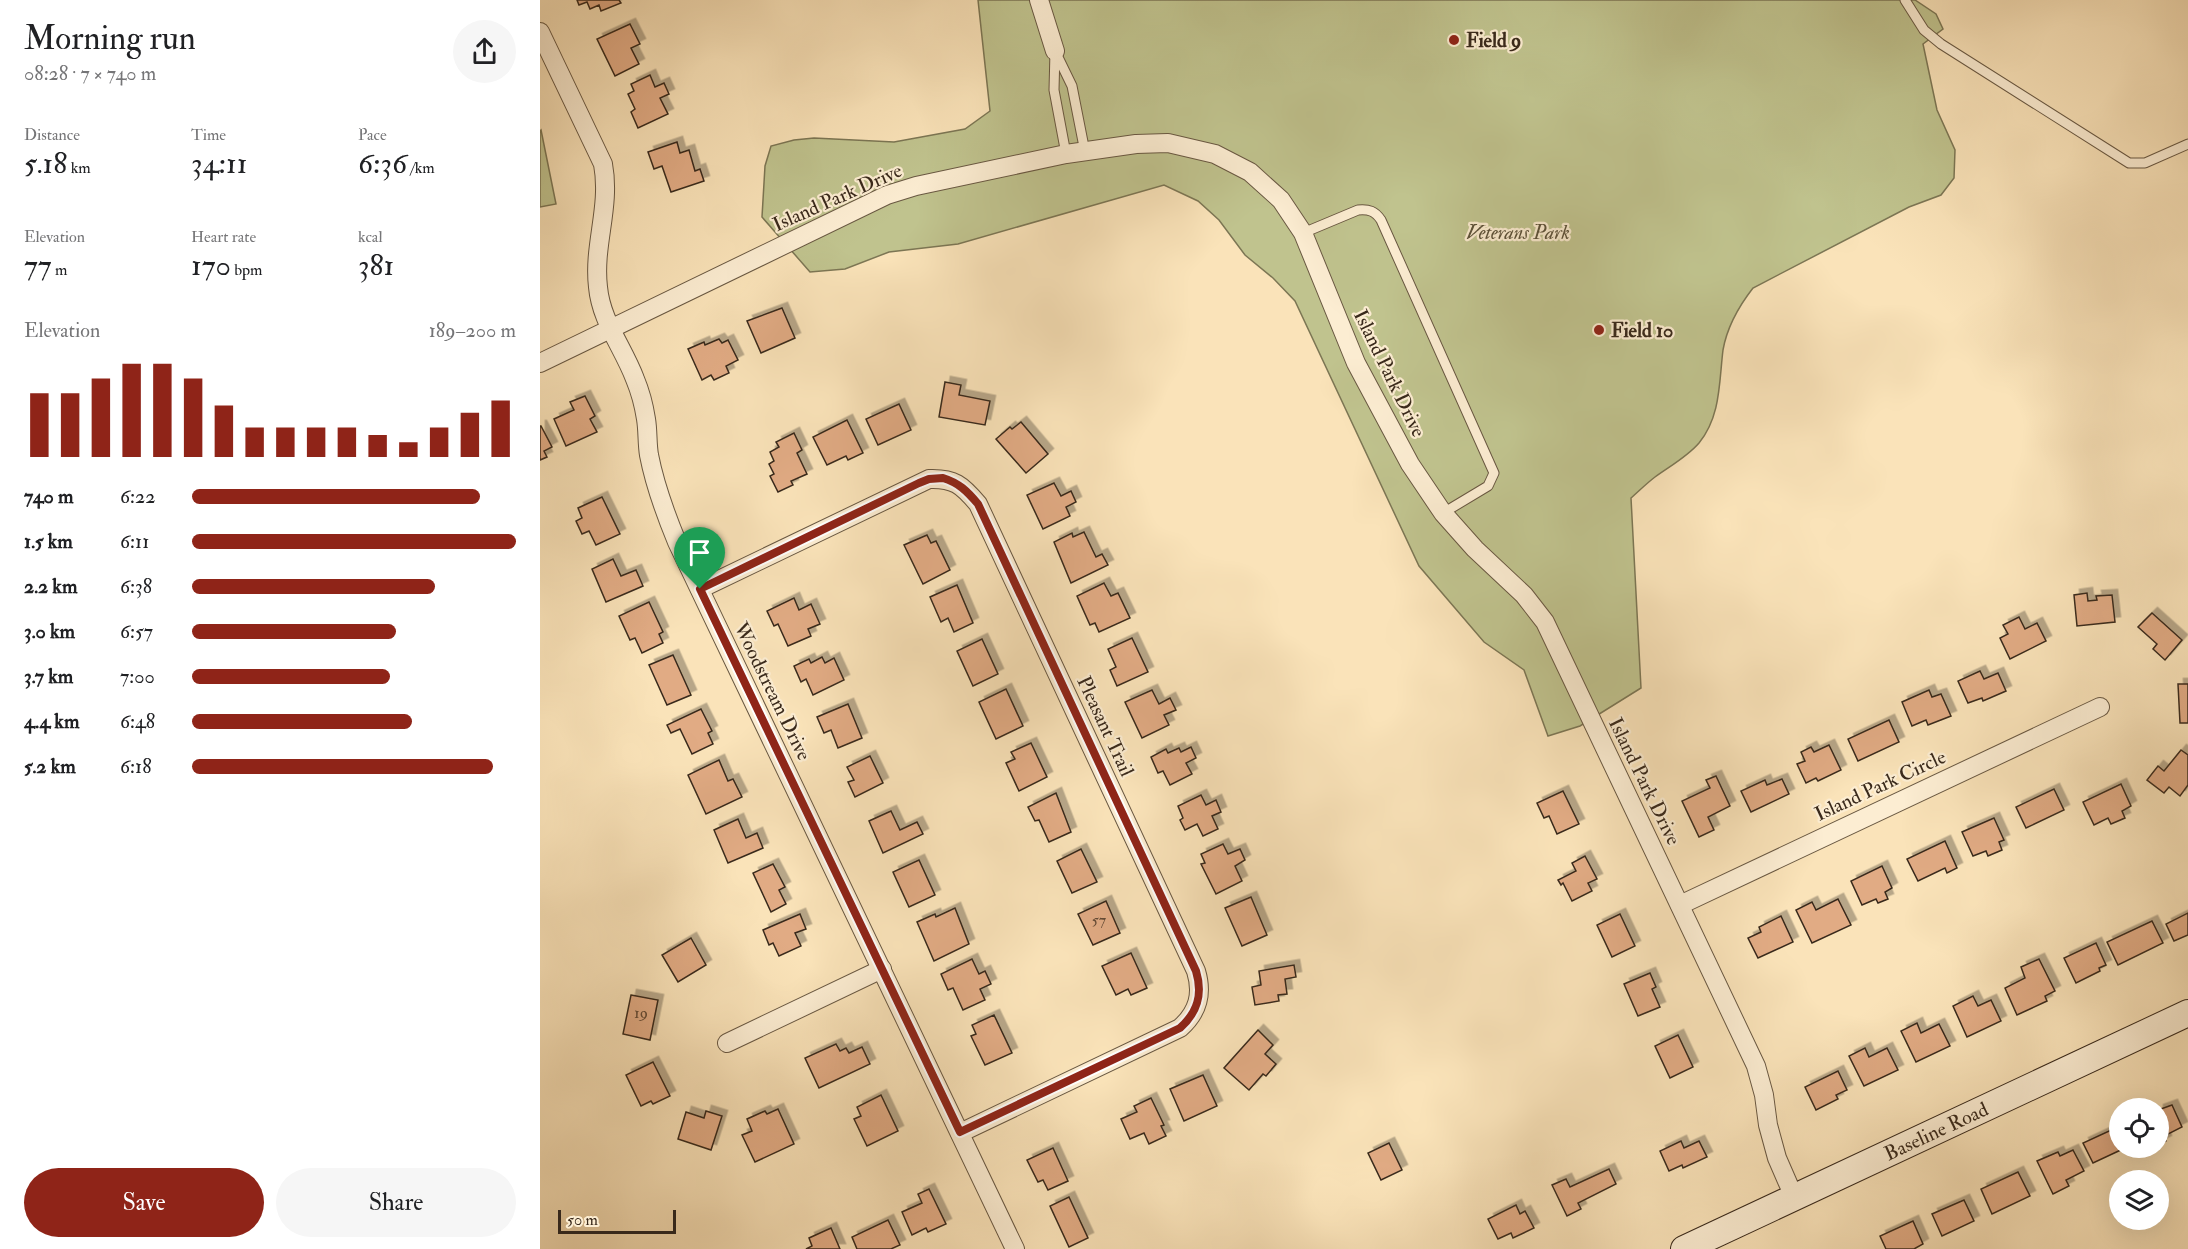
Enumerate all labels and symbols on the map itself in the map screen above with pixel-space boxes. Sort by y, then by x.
place label: Field 9 [1466,28,1521,53]
marker: Field 9 [1447,33,1461,47]
street label: Island Park Drive [769,158,906,237]
park label: Veterans Park [1466,220,1570,245]
street label: Island Park Drive [1348,305,1431,441]
place label: Field 10 [1611,318,1673,343]
marker: Field 10 [1592,323,1606,337]
pin [674,527,725,589]
street label: Woodstream Drive [728,617,817,764]
street label: Pleasant Trail [1071,672,1140,780]
street label: Island Park Drive [1603,713,1686,849]
street label: Island Park Circle [1811,744,1950,827]
house number: 57 [1092,910,1107,930]
house number: 19 [634,1003,648,1023]
street label: Baseline Road [1880,1096,1992,1166]
scale bar [558,1207,676,1234]

